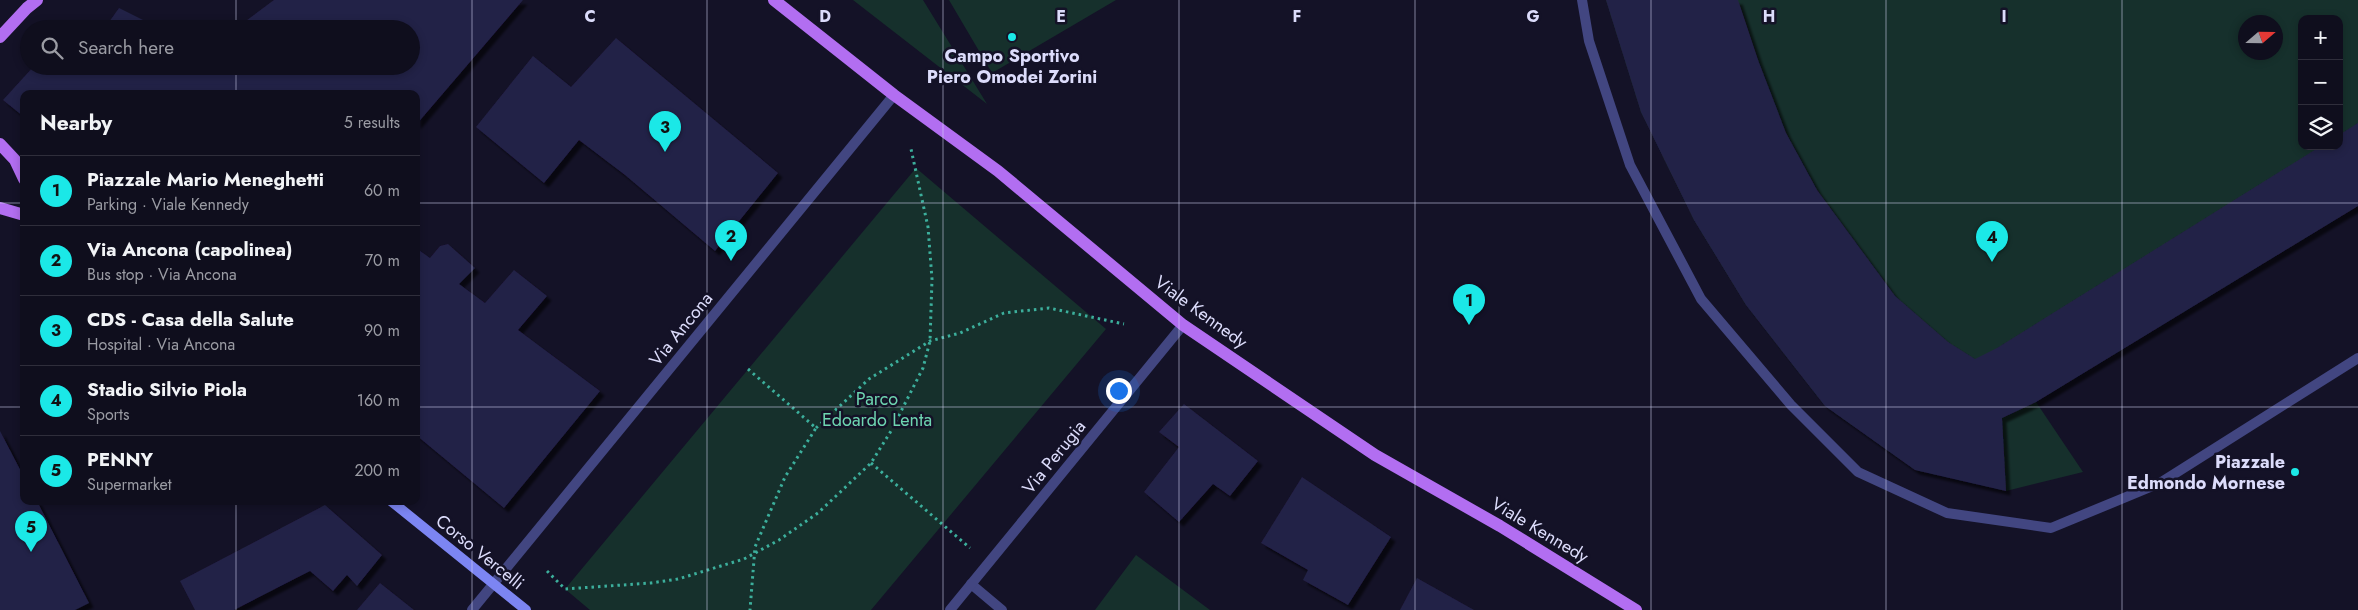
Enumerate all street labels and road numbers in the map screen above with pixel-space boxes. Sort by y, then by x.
street label: Viale Kennedy [1149,269,1253,355]
street label: Via Ancona [643,286,719,372]
street label: Via Perugia [1016,414,1092,500]
street label: Viale Kennedy [1486,491,1594,569]
street label: Corso Vercelli [430,508,530,596]

